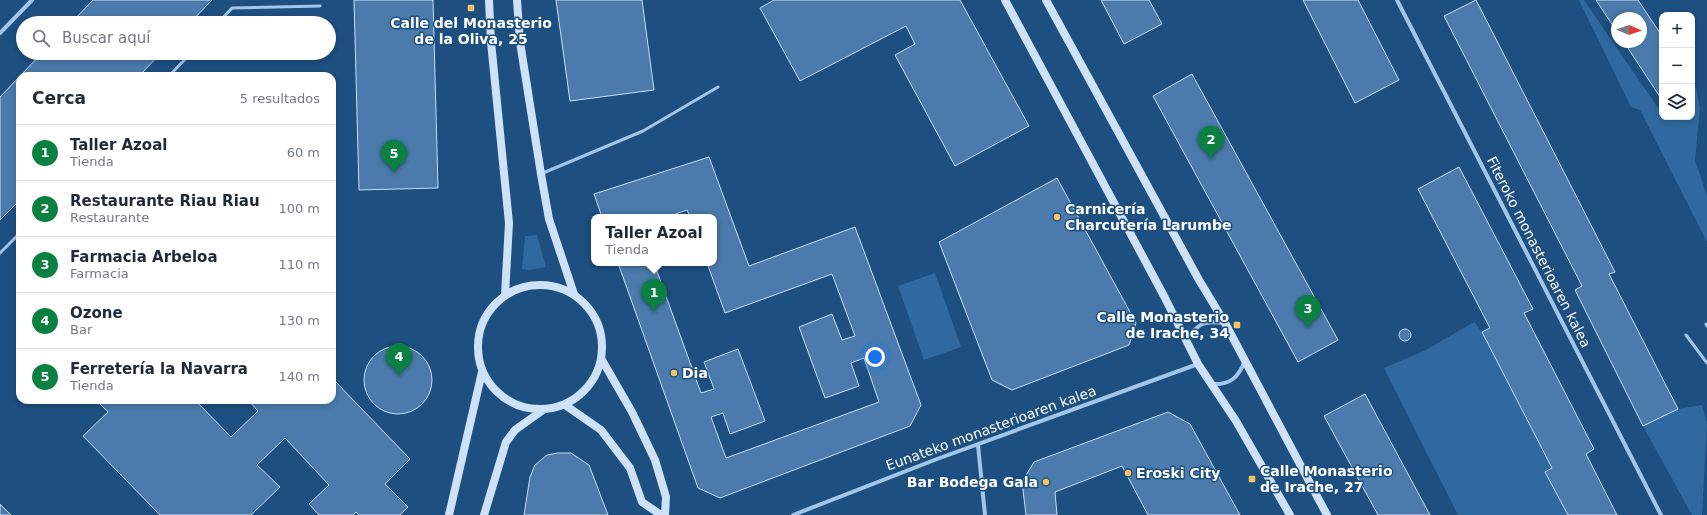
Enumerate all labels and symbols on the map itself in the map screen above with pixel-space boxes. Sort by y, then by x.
marker: Calle del Monasterio de la Oliva, 25 [466,3,476,13]
north arrow [1611,12,1647,48]
place label: Calle del Monasterio de la Oliva, 25 [390,15,552,47]
pin: 2 [1198,126,1224,159]
pin: 5 [381,140,407,173]
street label: Fiteroko monasterioaren kalea [1484,154,1594,350]
place label: Carnicería Charcutería Larumbe [1065,201,1231,233]
marker: Carnicería Charcutería Larumbe [1052,212,1062,222]
pin: 1 [641,279,667,312]
pin: 3 [1295,295,1321,328]
place label: Calle Monasterio de Irache, 34 [1097,309,1229,341]
marker: Calle Monasterio de Irache, 34 [1232,320,1242,330]
pin: 4 [386,343,412,376]
your location [865,347,885,367]
place label: Dia [682,365,708,381]
marker: Dia [669,368,679,378]
street label: Eunateko monasterioaren kalea [884,382,1098,474]
place label: Calle Monasterio de Irache, 27 [1260,463,1393,495]
place label: Eroski City [1136,465,1220,481]
marker: Eroski City [1123,468,1133,478]
place label: Bar Bodega Gala [907,474,1038,490]
marker: Calle Monasterio de Irache, 27 [1247,474,1257,484]
marker: Bar Bodega Gala [1041,477,1051,487]

